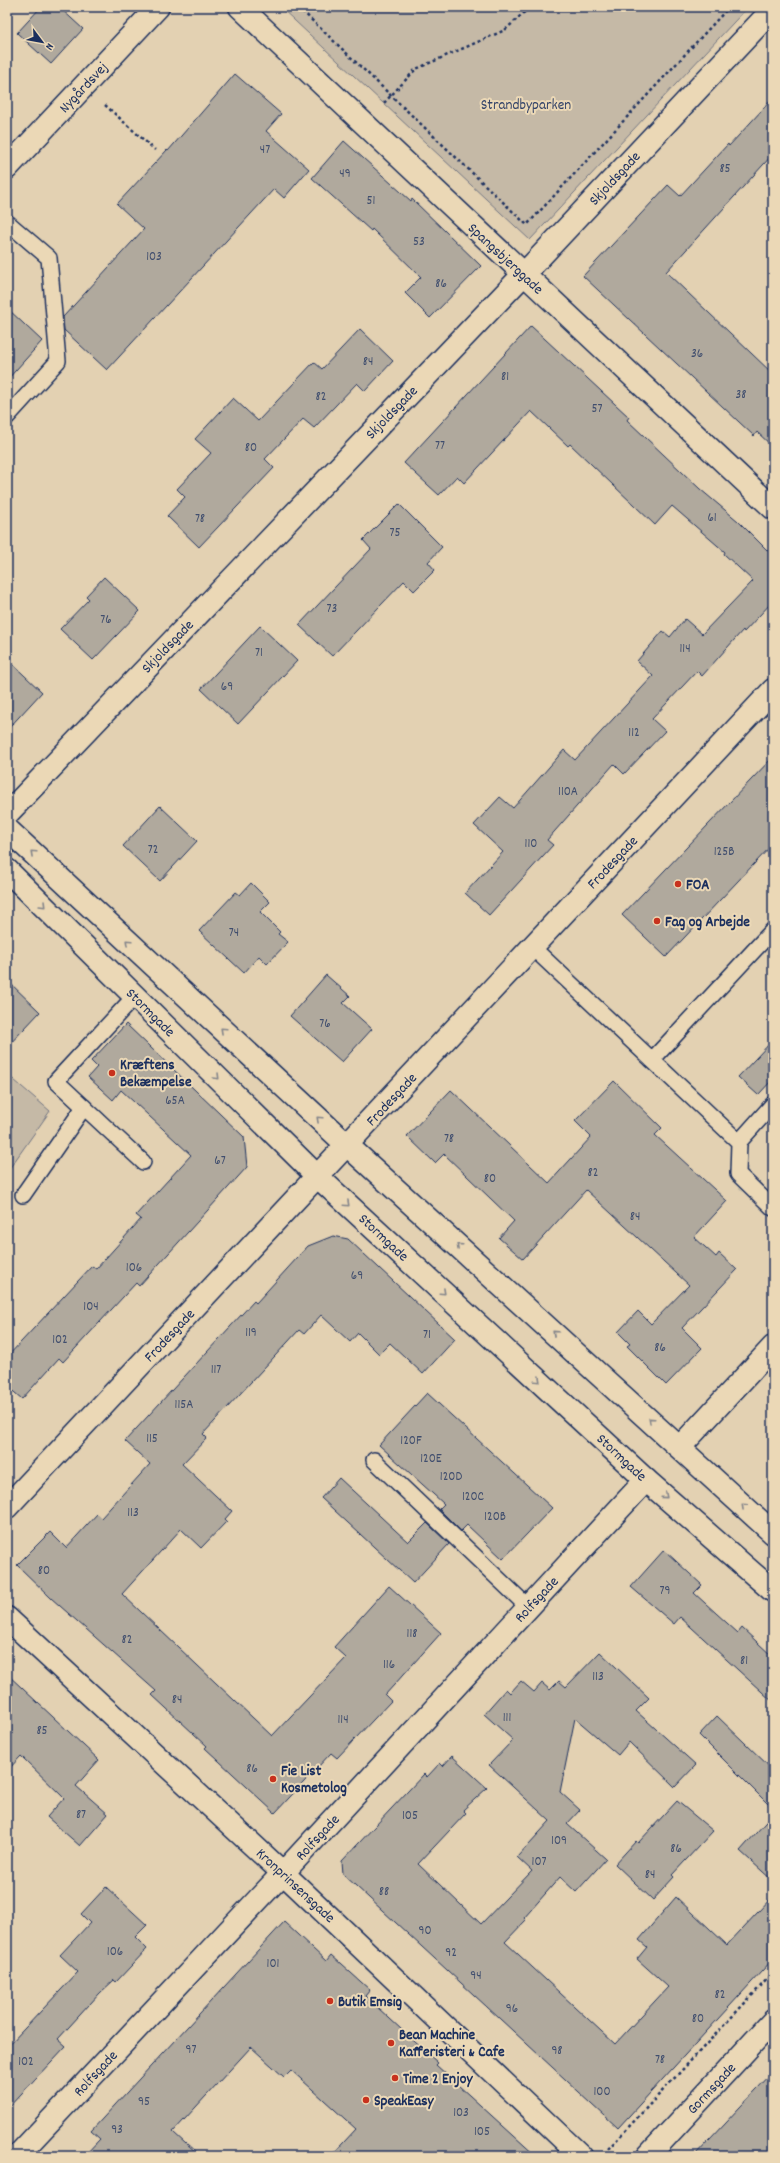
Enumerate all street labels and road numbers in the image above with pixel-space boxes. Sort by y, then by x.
street label: Nygårdsvej [55,58,114,119]
street label: Skjoldsgade [584,147,647,212]
street label: Spangsbjerggade [462,218,548,301]
street label: Skjoldsgade [361,381,424,445]
street label: Skjoldsgade [137,615,200,679]
street label: Frodesgade [583,831,644,895]
street label: Stormgade [120,984,180,1043]
street label: Frodesgade [362,1068,423,1132]
street label: Stormgade [352,1209,413,1268]
street label: Frodesgade [140,1304,201,1368]
street label: Stormgade [590,1429,651,1488]
street label: Rolfsgade [510,1572,565,1628]
street label: Rolfsgade [291,1810,346,1866]
street label: Kronprinsensgade [250,1844,340,1929]
street label: Rolfsgade [69,2046,124,2102]
street label: Gormsgade [683,2058,742,2120]

